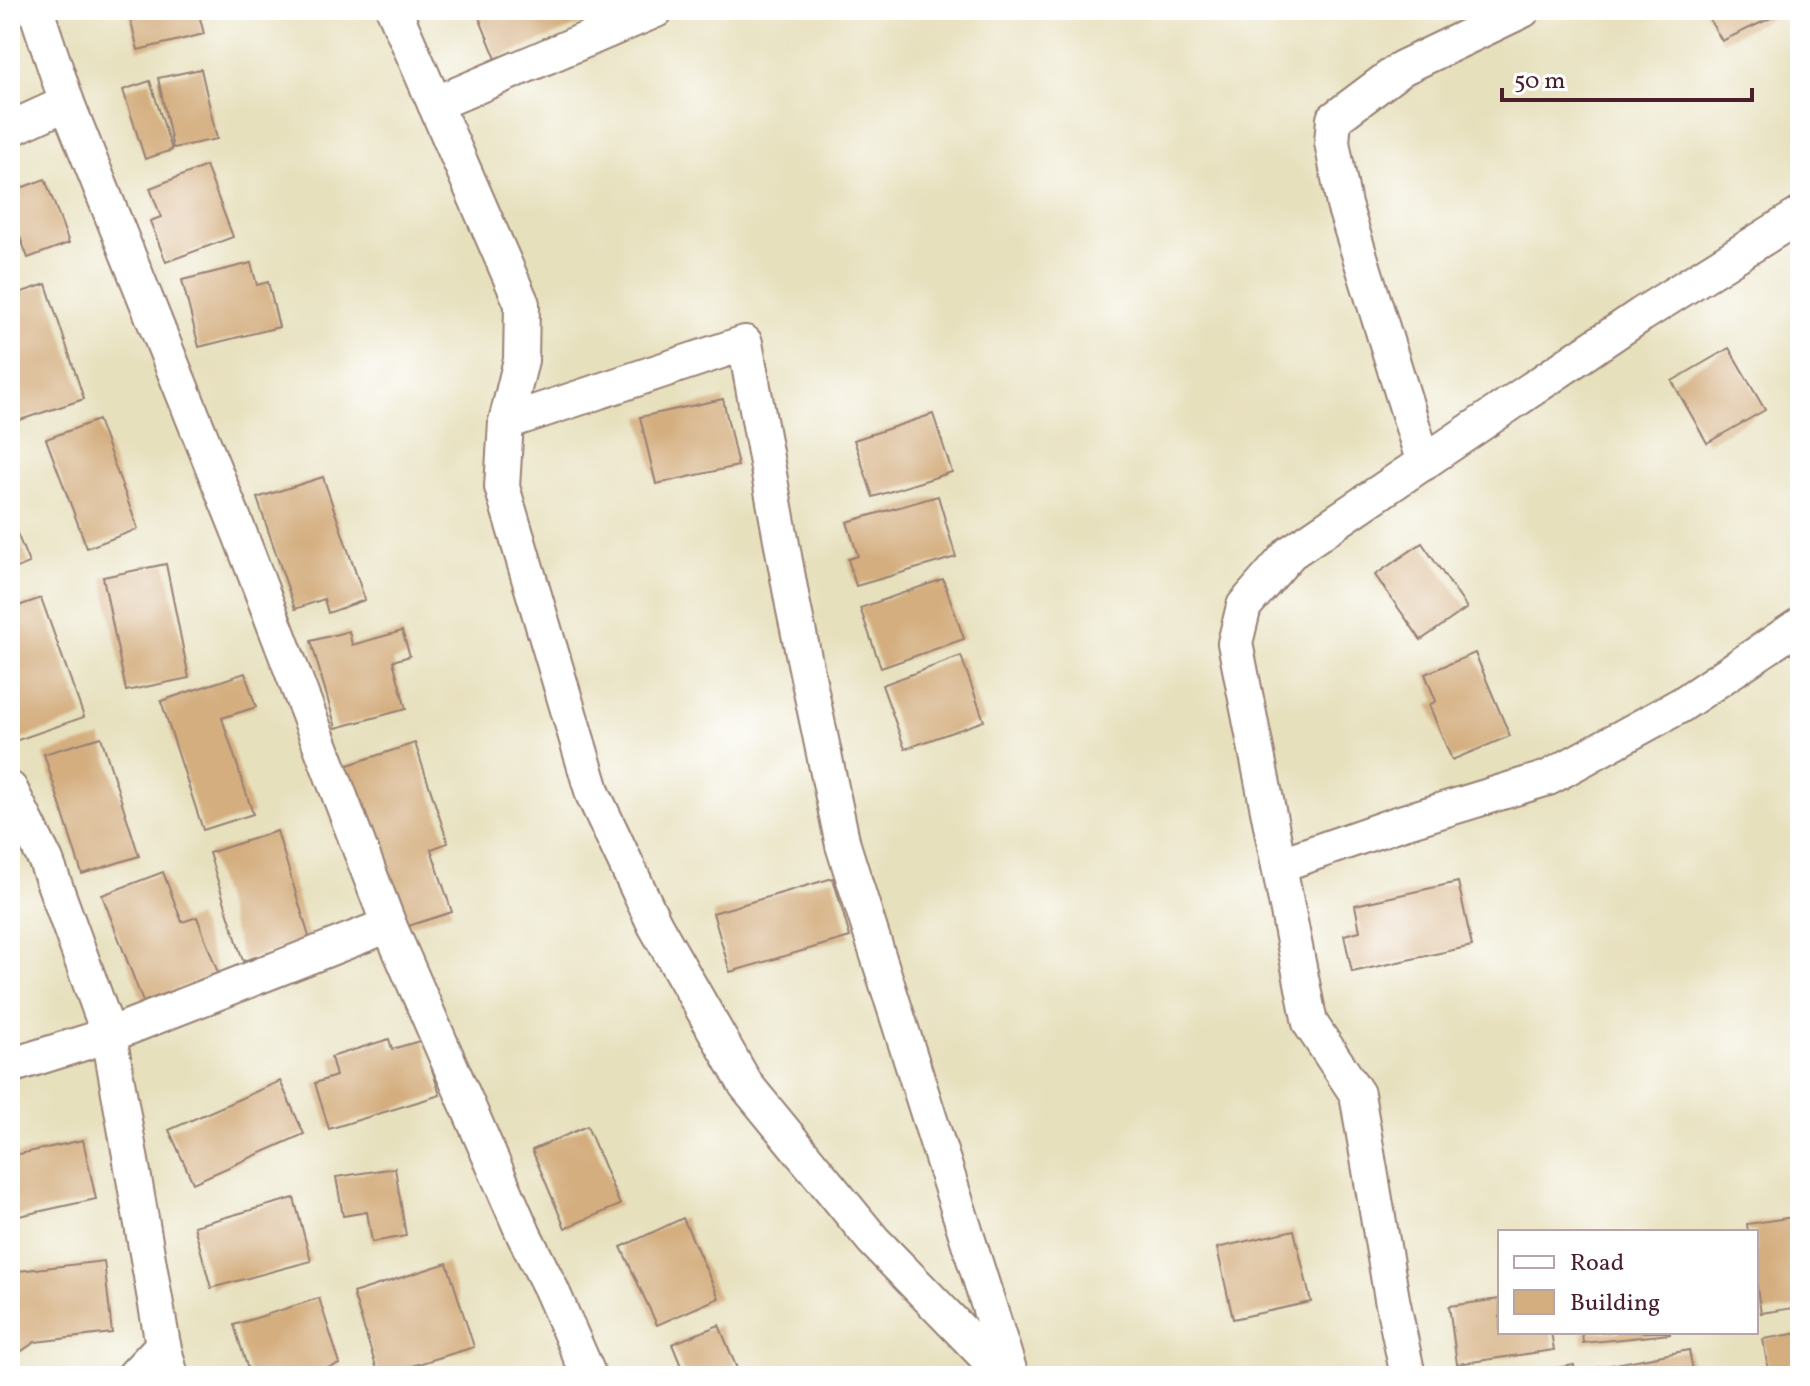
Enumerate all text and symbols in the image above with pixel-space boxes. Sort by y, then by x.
scale bar [1502,52,1752,102]
text: 50 m [1514,65,1566,99]
legend [1498,1230,1758,1334]
text: Road [1570,1247,1624,1281]
text: Building [1570,1287,1660,1321]

